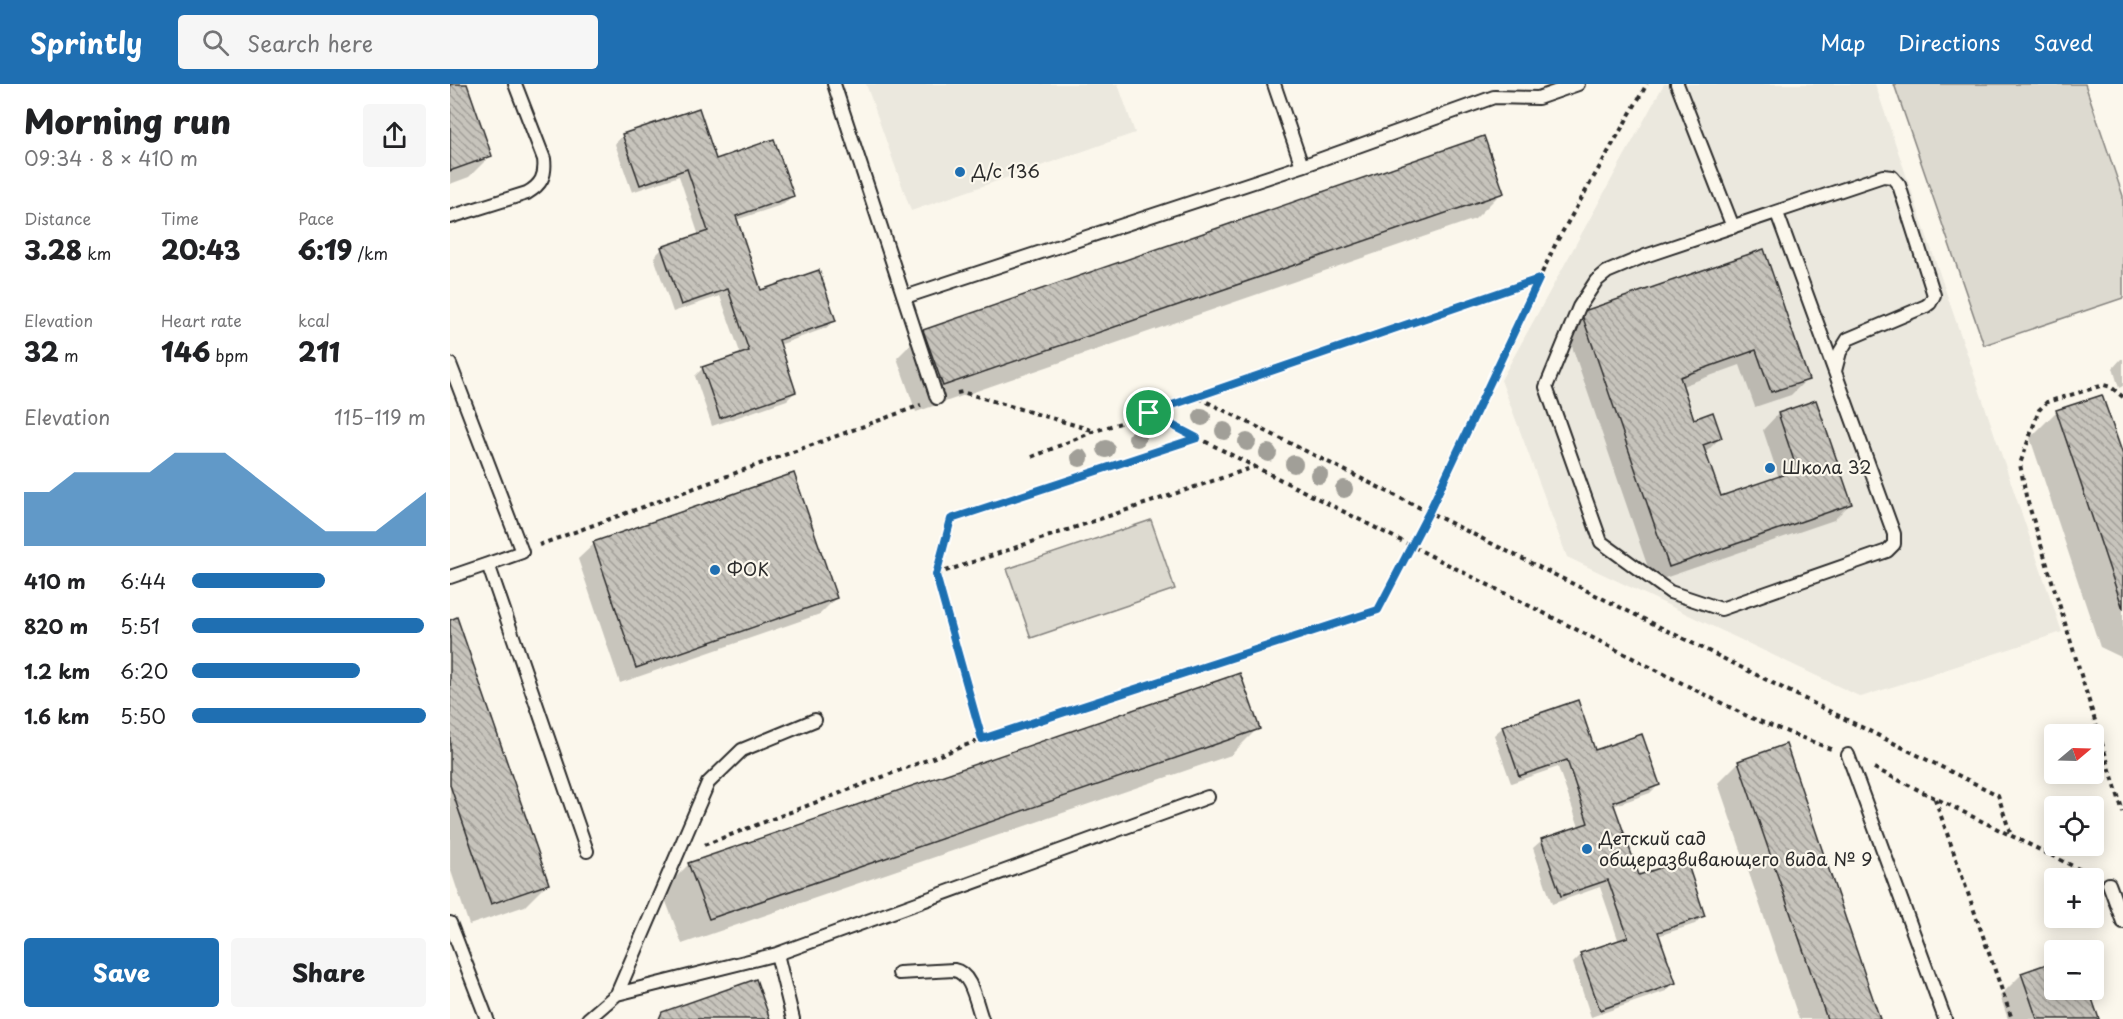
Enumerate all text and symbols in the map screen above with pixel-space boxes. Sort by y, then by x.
search box [178,15,598,69]
text: Sprintly [30,21,142,64]
icon: search [199,26,232,59]
text: Search here [247,26,373,59]
text: Map [1820,26,1865,58]
text: Directions [1898,26,2000,58]
text: Saved [2033,26,2093,58]
text: Morning run [24,95,231,145]
button: share [363,104,426,167]
text: 09:34 · 8 × 410 m [24,143,198,173]
place label: Д/с 136 [971,157,1040,184]
marker: Д/с 136 [953,165,967,179]
text: Distance [24,206,91,230]
text: Time [161,206,199,230]
text: Pace [298,206,334,230]
text: 3.28 [24,230,82,269]
text: 20:43 [161,230,240,269]
text: 6:19 [298,230,352,269]
text: km [82,241,111,265]
text: /km [352,241,388,265]
text: Elevation [24,308,93,332]
text: Heart rate [161,308,242,332]
text: kcal [298,308,330,332]
text: 32 [24,332,59,371]
text: 146 [161,332,210,371]
text: 211 [298,332,340,371]
text: m [59,343,79,367]
text: bpm [210,343,249,367]
pin [1123,387,1174,438]
icon: arrive [1132,396,1165,429]
text: Elevation [24,402,110,432]
text: 115–119 m [334,402,426,432]
place label: Школа 32 [1782,453,1872,480]
marker: Школа 32 [1763,461,1777,475]
place label: ФОК [727,555,769,582]
marker: ФОК [708,563,722,577]
text: 410 m [24,566,86,596]
text: 6:44 [120,566,166,596]
text: 820 m [24,611,88,641]
text: 5:51 [120,611,160,641]
text: 1.2 km [24,656,90,686]
text: 6:20 [120,656,168,686]
text: 1.6 km [24,701,89,731]
text: 5:50 [120,701,166,731]
north arrow [2044,724,2104,784]
map controls [2044,724,2104,1000]
button: locate [2044,796,2104,856]
place label: Детский сад общеразвивающего вида № 9 [1598,824,1873,872]
marker: Детский сад общеразвивающего вида № 9 [1580,842,1594,856]
button: + [2044,868,2104,928]
button: Save [24,938,219,1007]
button: Share [231,938,426,1007]
button: − [2044,940,2104,1000]

